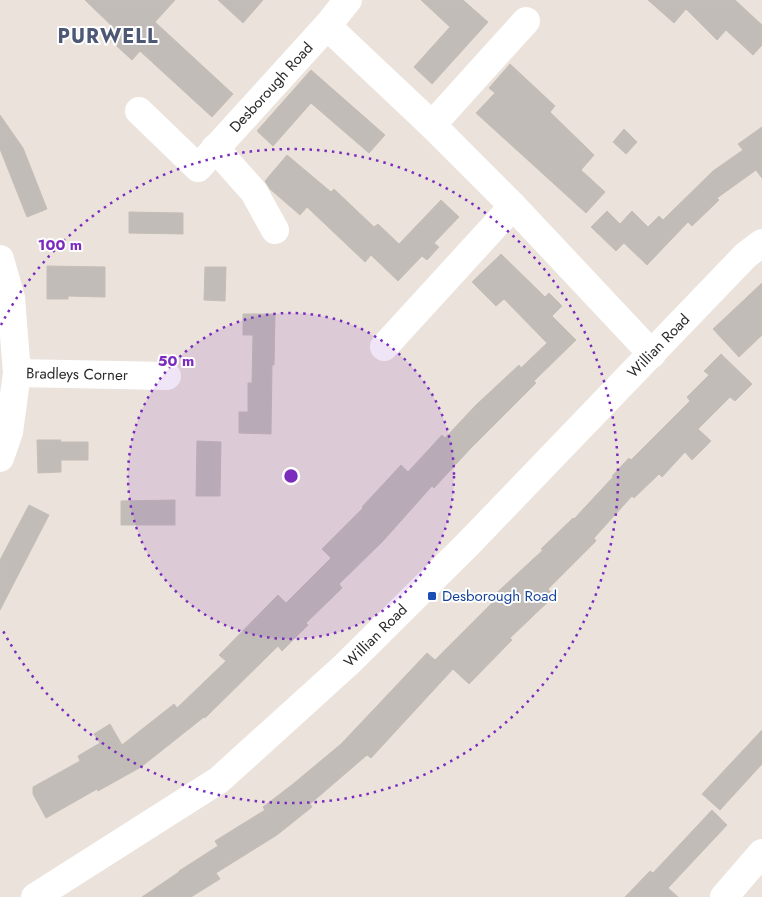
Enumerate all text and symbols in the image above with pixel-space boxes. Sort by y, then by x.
district label: PURWELL [58,22,158,51]
street label: Desborough Road [224,37,318,137]
text: 100 m [38,234,82,256]
street label: Willian Road [622,309,695,383]
text: 50 m [158,350,194,372]
street label: Bradleys Corner [26,362,129,386]
centre of rings [282,467,300,485]
place label: Desborough Road [442,585,557,607]
marker: Desborough Road [426,590,438,602]
street label: Willian Road [339,599,412,672]

